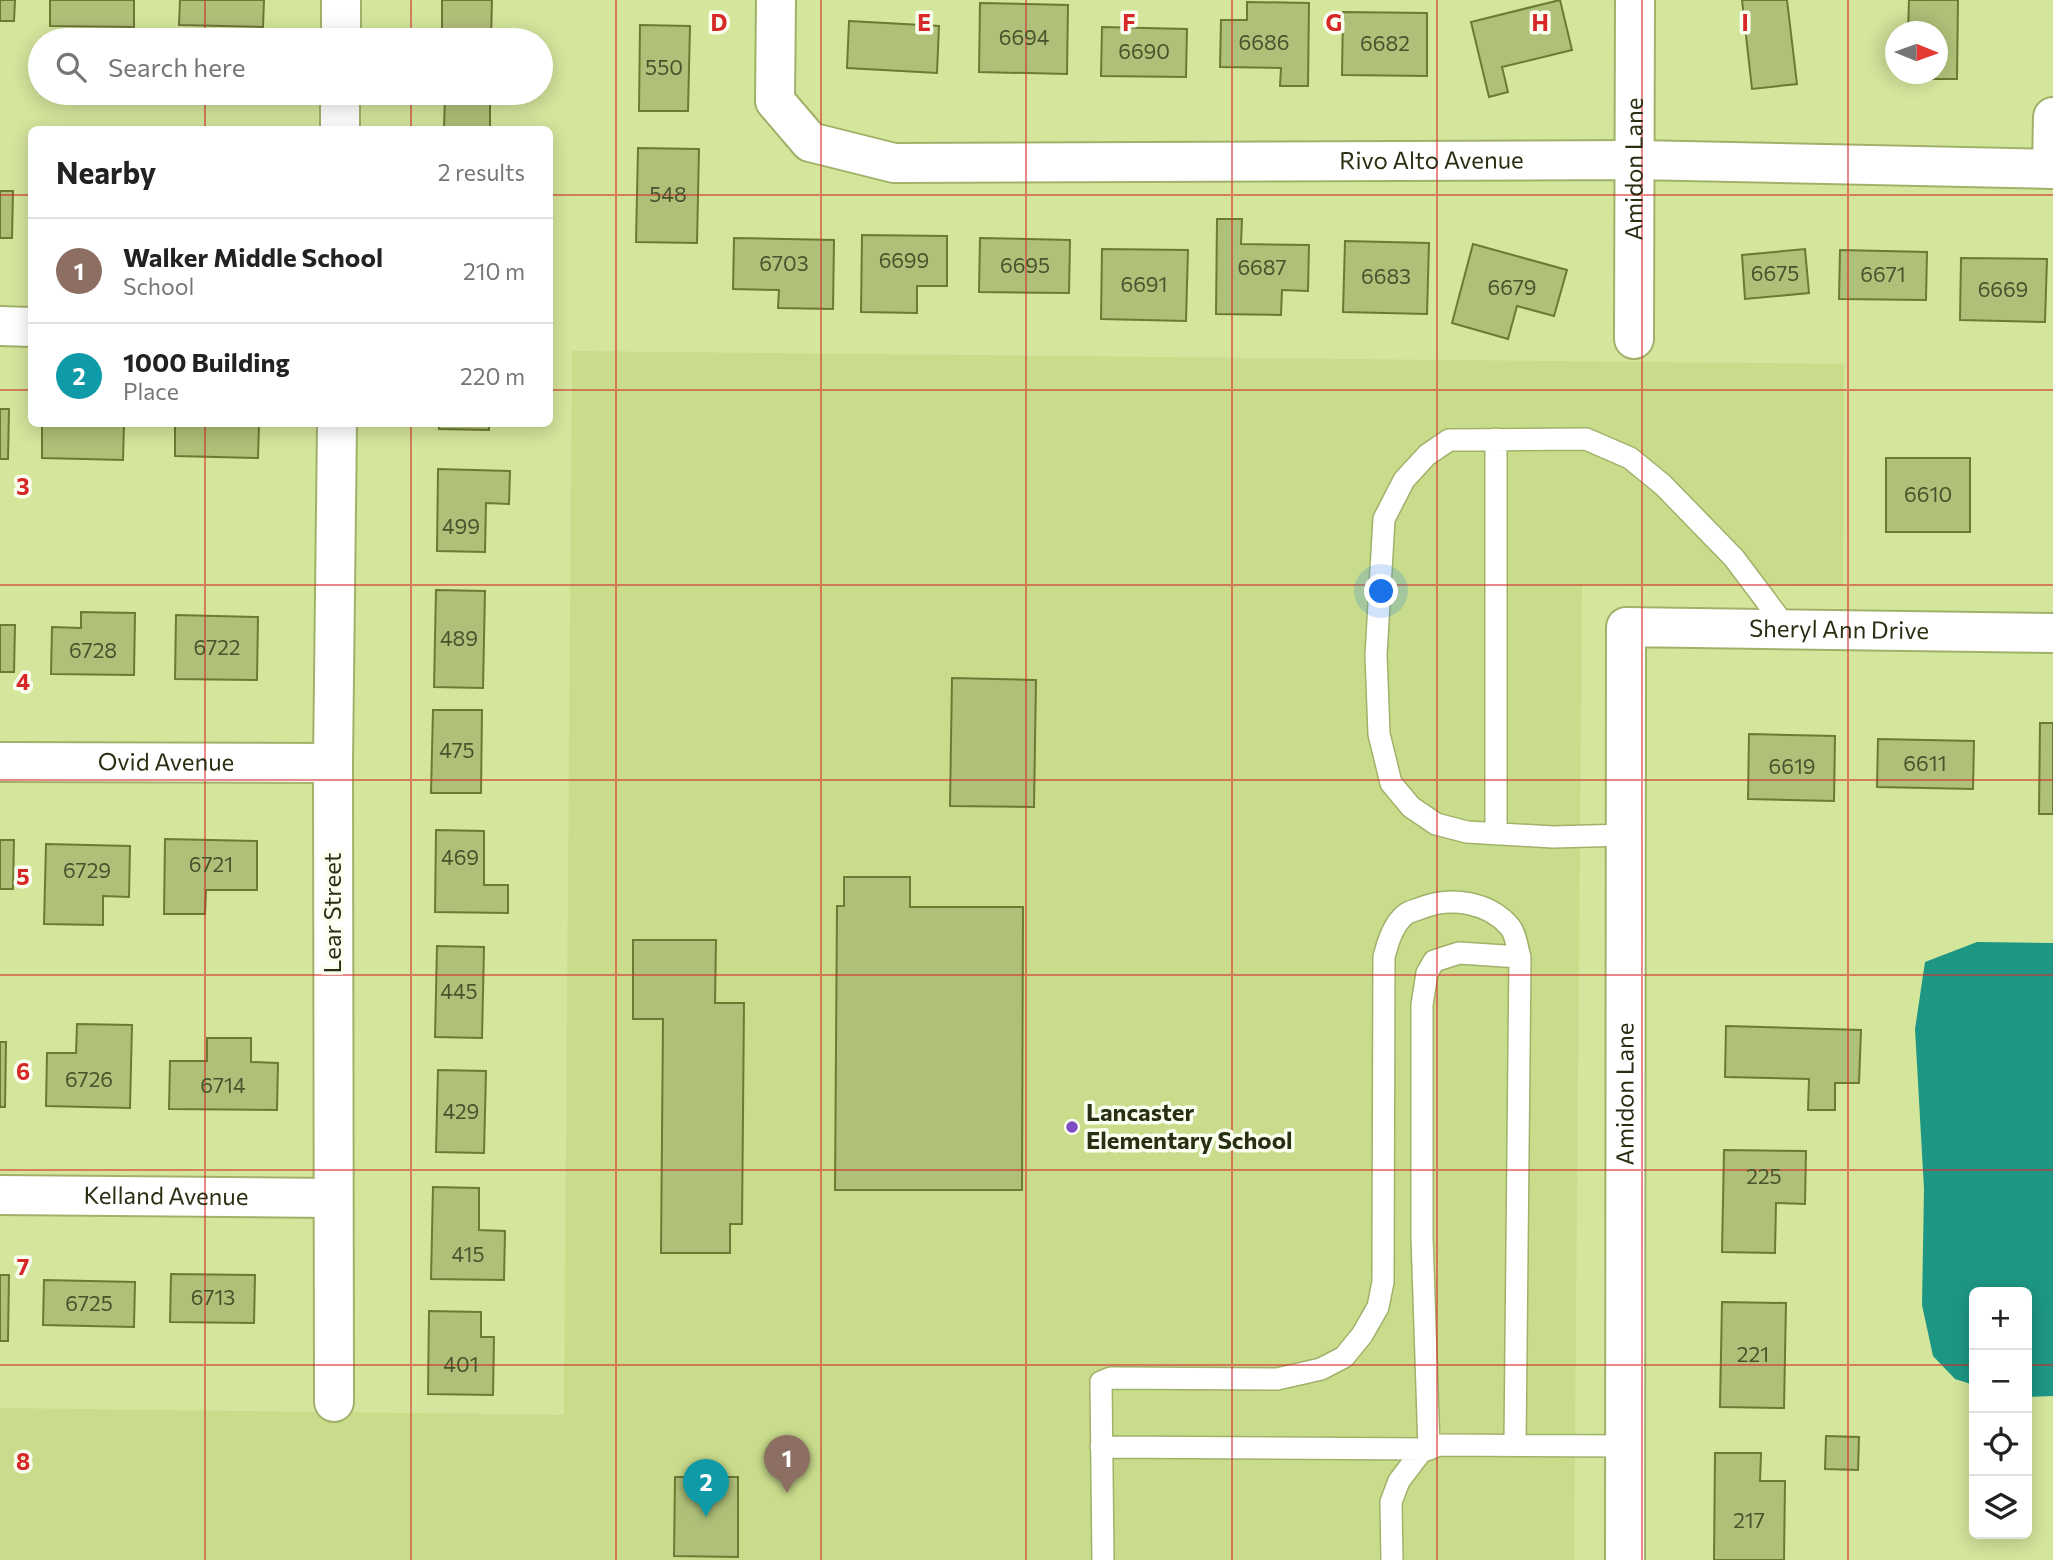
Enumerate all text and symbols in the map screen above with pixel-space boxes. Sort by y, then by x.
text: D [711,8,728,36]
text: E [917,8,931,36]
text: F [1122,8,1136,36]
text: G [1326,8,1342,36]
text: H [1531,8,1549,36]
text: I [1741,8,1749,36]
north arrow [1885,21,1948,84]
house number: 6694 [999,24,1050,49]
search box [28,28,553,105]
house number: 6686 [1239,29,1290,54]
house number: 6682 [1360,30,1410,55]
house number: 6690 [1118,38,1170,63]
icon: search [52,48,90,86]
text: Search here [108,51,246,82]
house number: 550 [645,54,683,79]
street label: Amidon Lane [1618,97,1648,241]
street label: Rivo Alto Avenue [1339,144,1524,174]
text: Nearby [56,153,156,190]
text: 2 results [438,158,525,186]
house number: 548 [649,181,687,206]
text: Walker Middle School [123,241,383,272]
house number: 6699 [879,247,929,272]
house number: 6703 [759,250,809,275]
house number: 6695 [1000,252,1050,277]
house number: 6687 [1237,254,1287,279]
text: 1 [74,257,84,285]
text: 210 m [463,257,525,285]
house number: 6675 [1751,260,1799,285]
house number: 6671 [1860,261,1906,286]
house number: 6683 [1361,263,1411,288]
house number: 6691 [1121,271,1167,296]
text: School [123,272,194,300]
house number: 6679 [1487,274,1537,299]
house number: 6669 [1978,276,2028,301]
text: 1000 Building [123,346,290,377]
text: 2 [72,362,86,390]
text: 220 m [460,362,525,390]
text: Place [123,377,179,405]
text: 3 [16,472,30,500]
house number: 6610 [1904,481,1952,506]
house number: 499 [442,513,480,538]
your location [1364,574,1398,608]
street label: Sheryl Ann Drive [1749,613,1929,644]
house number: 489 [440,625,478,650]
house number: 6722 [193,634,241,659]
house number: 6728 [69,637,117,662]
text: 4 [16,667,30,695]
house number: 475 [439,737,475,762]
street label: Ovid Avenue [98,746,234,776]
house number: 6611 [1903,750,1947,775]
house number: 6619 [1768,753,1816,778]
house number: 469 [441,844,479,869]
house number: 6721 [189,851,233,876]
street label: Lear Street [317,852,346,973]
house number: 6729 [63,857,111,882]
text: 5 [16,862,30,890]
house number: 445 [440,978,478,1003]
street label: Amidon Lane [1609,1022,1639,1166]
text: 6 [16,1057,30,1085]
house number: 6726 [65,1066,113,1091]
house number: 6714 [200,1072,246,1097]
place label: Lancaster Elementary School [1086,1097,1293,1154]
house number: 429 [443,1098,479,1123]
marker: Lancaster Elementary School [1064,1119,1080,1135]
house number: 225 [1746,1163,1782,1188]
street label: Kelland Avenue [83,1180,249,1210]
house number: 415 [451,1241,485,1266]
text: 7 [17,1252,29,1280]
house number: 6713 [191,1284,235,1309]
map controls [1969,1287,2032,1539]
button: + [1969,1287,2032,1350]
house number: 6725 [65,1290,113,1315]
house number: 221 [1737,1341,1769,1366]
button: − [1969,1350,2032,1413]
house number: 401 [443,1351,479,1376]
button: locate [1969,1413,2032,1476]
pin: 1 [764,1435,810,1493]
text: 8 [16,1447,30,1475]
pin: 2 [683,1459,729,1517]
button: layers [1969,1476,2032,1539]
house number: 217 [1733,1507,1765,1532]

